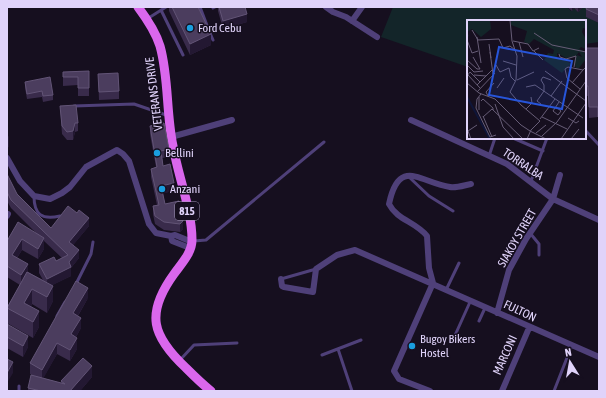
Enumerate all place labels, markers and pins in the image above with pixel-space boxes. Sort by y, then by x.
place label: Ford Cebu [198,21,242,35]
marker: Ford Cebu [185,23,195,33]
place label: Bellini [165,146,194,160]
marker: Bellini [152,148,162,158]
place label: Anzani [170,182,200,196]
marker: Anzani [157,184,167,194]
place label: Bugoy Bikers Hostel [420,332,475,360]
marker: Bugoy Bikers Hostel [407,341,417,351]

